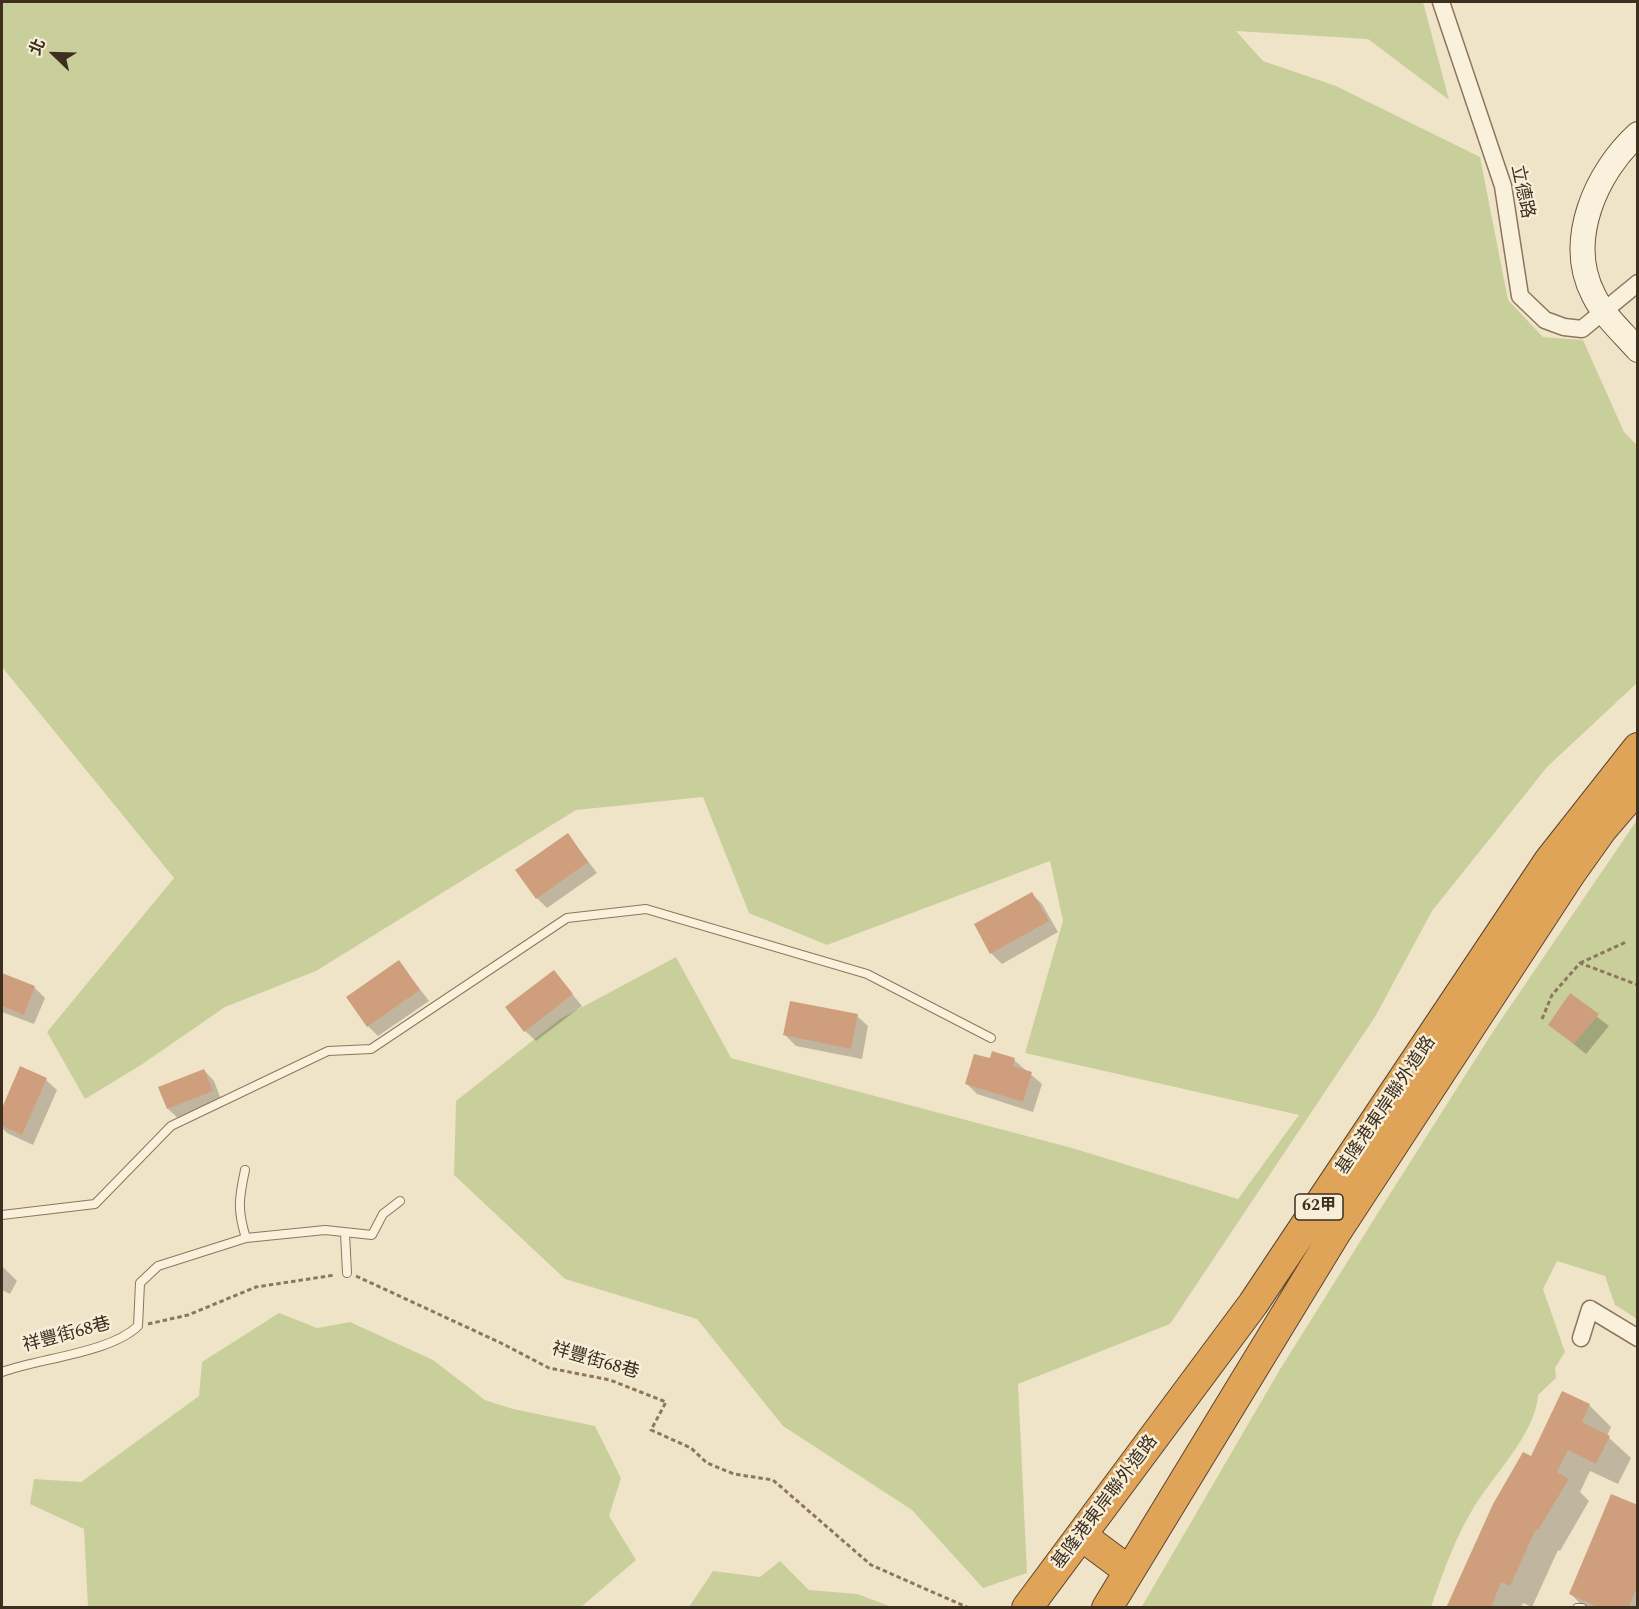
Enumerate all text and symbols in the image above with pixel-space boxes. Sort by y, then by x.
north arrow [24,24,84,84]
text: 北 [23,35,52,59]
street label: 立德路 [1505,163,1537,221]
street label: 基隆港東岸聯外道路 [1333,1033,1441,1179]
road number: 62甲 [1295,1194,1343,1220]
street label: 祥豐街68巷 [21,1314,113,1358]
street label: 祥豐街68巷 [549,1339,641,1385]
street label: 基隆港東岸聯外道路 [1049,1432,1163,1574]

